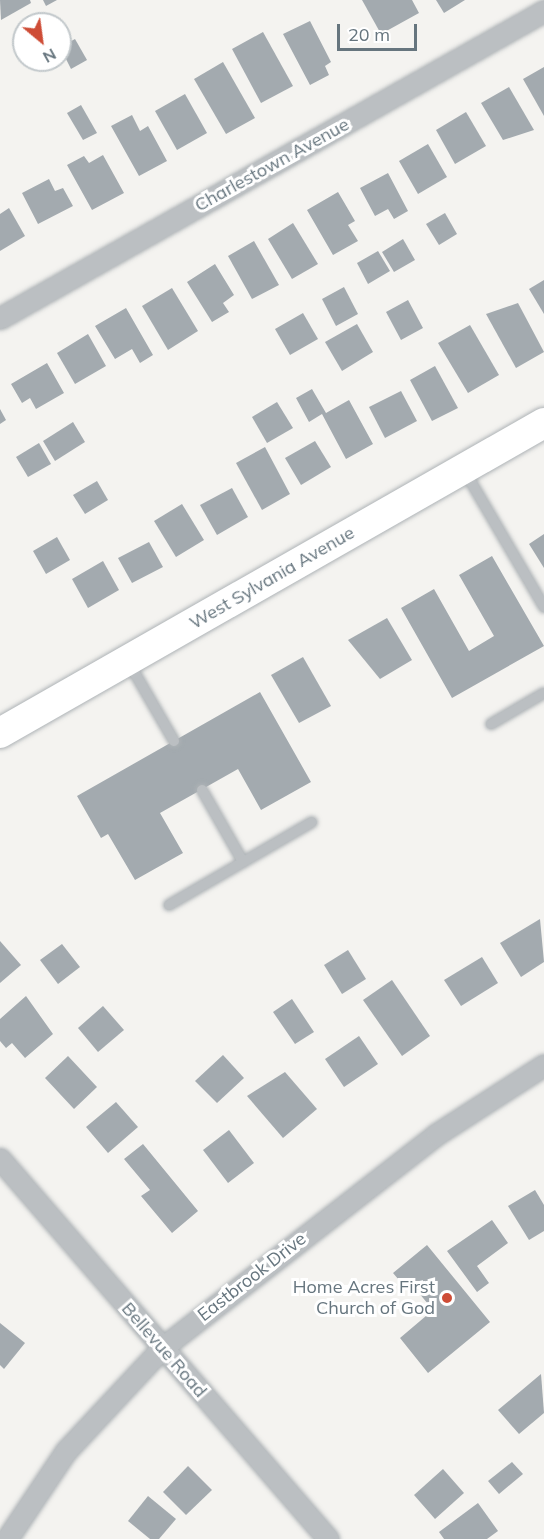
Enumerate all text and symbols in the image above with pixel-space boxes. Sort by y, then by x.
north arrow [12,12,72,72]
scale bar [340,12,420,50]
text: 20 m [348,23,390,46]
text: N [40,44,60,68]
street label: Charlestown Avenue [191,114,353,216]
street label: West Sylvania Avenue [186,522,358,634]
street label: Eastbrook Drive [193,1228,311,1326]
place label: Home Acres First Church of God [293,1277,435,1320]
marker: Home Acres First Church of God [440,1291,454,1305]
street label: Bellevue Road [117,1298,211,1402]

